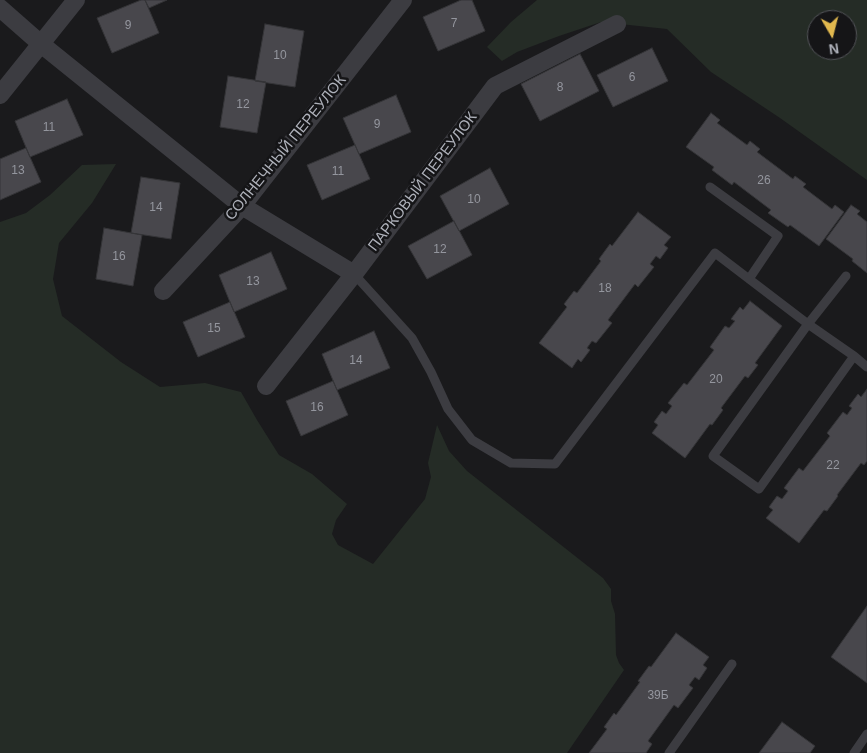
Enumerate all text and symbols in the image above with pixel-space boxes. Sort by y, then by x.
north arrow [807,10,857,60]
house number: 7 [451,17,457,31]
house number: 9 [125,19,131,33]
text: N [828,40,840,57]
house number: 10 [273,49,287,63]
house number: 6 [629,71,635,85]
street label: СОЛНЕЧНЫЙ ПЕРЕУЛОК [222,72,350,224]
house number: 8 [557,81,563,95]
house number: 12 [236,98,250,112]
street label: ПАРКОВЫЙ ПЕРЕУЛОК [365,109,481,255]
house number: 9 [374,118,380,132]
house number: 11 [43,121,55,135]
house number: 13 [11,164,25,178]
house number: 11 [332,165,344,179]
house number: 26 [757,174,771,188]
house number: 10 [467,193,481,207]
house number: 14 [149,201,163,215]
house number: 12 [433,243,447,257]
house number: 16 [112,250,126,264]
house number: 13 [246,275,260,289]
house number: 18 [598,282,612,296]
house number: 15 [207,322,221,336]
house number: 14 [349,354,363,368]
house number: 20 [709,373,723,387]
house number: 16 [310,401,324,415]
house number: 22 [826,459,840,473]
house number: 39Б [647,689,669,703]

